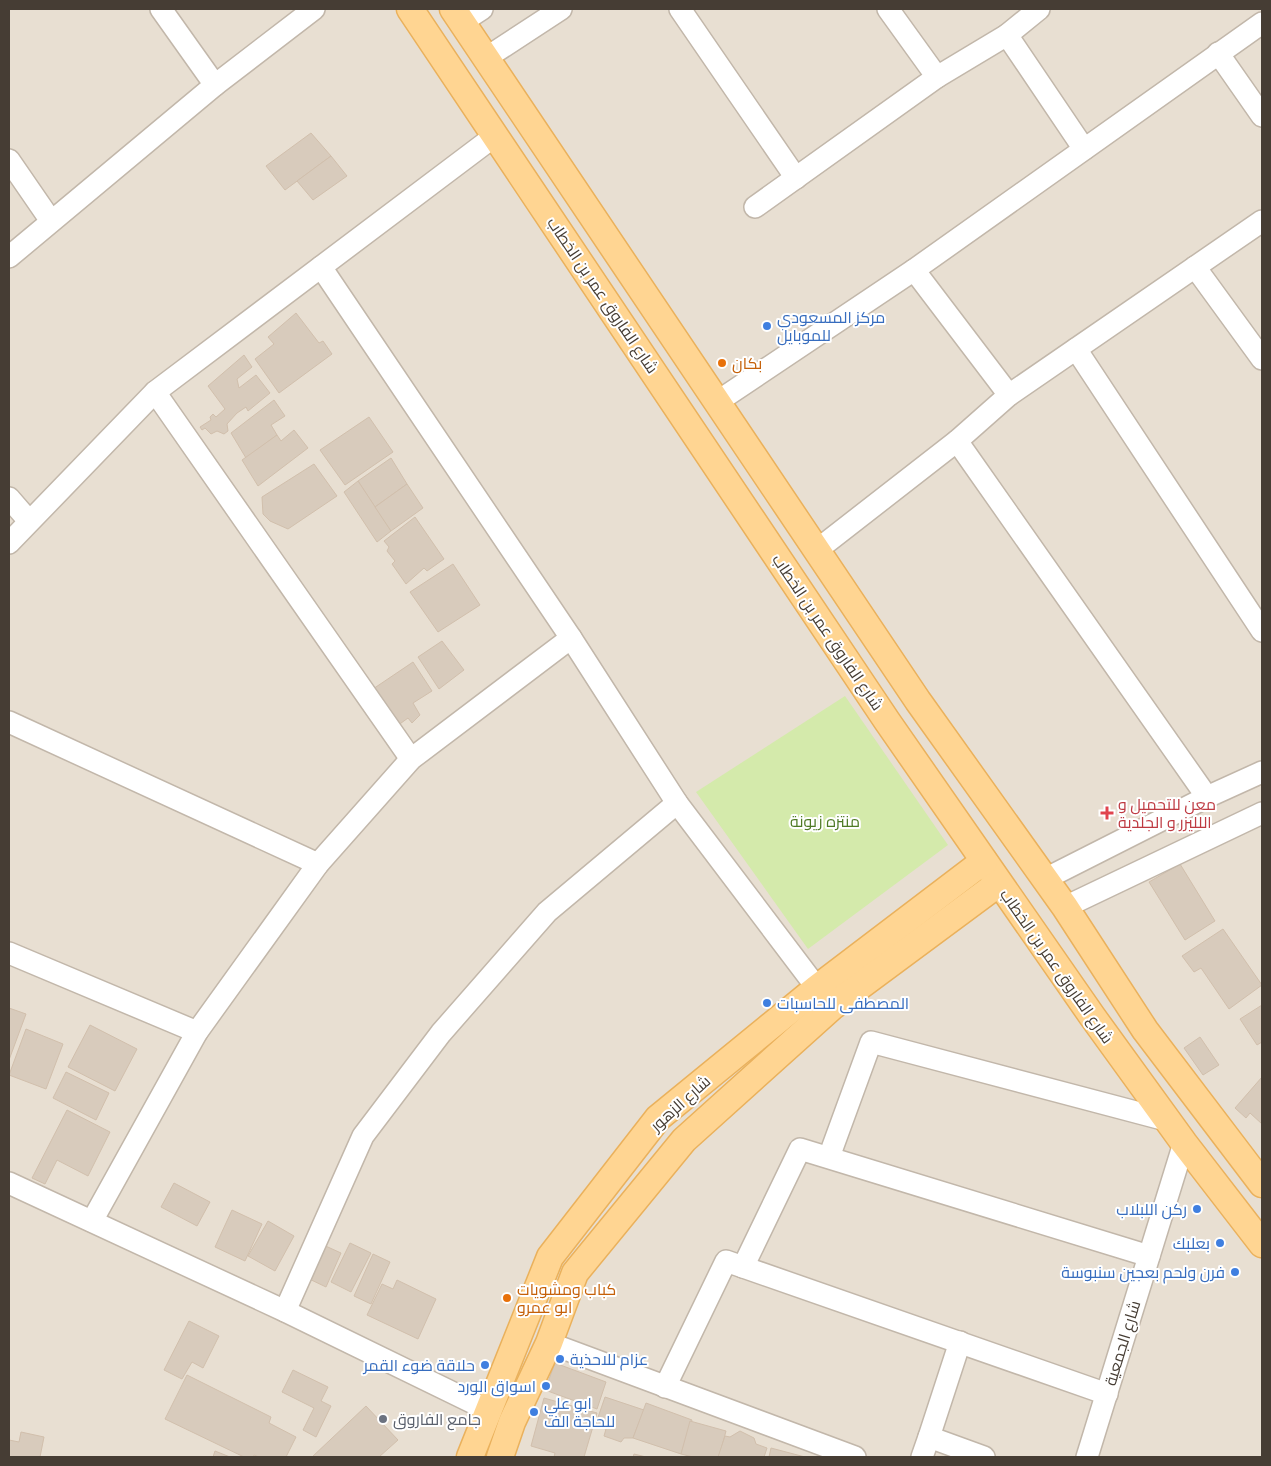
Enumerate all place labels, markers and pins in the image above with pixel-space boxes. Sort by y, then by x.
place label: مركز المسعودي للموبايل [777,306,885,346]
marker: مركز المسعودي للموبايل [761,320,773,332]
place label: بكان [732,352,762,374]
marker: بكان [716,357,728,369]
place label: معن للتحميل و اللليزر و الجلدية [1118,793,1216,833]
marker: معن للتحميل و اللليزر و الجلدية [1100,806,1114,820]
place label: المصطفى للحاسبات [777,992,909,1014]
marker: المصطفى للحاسبات [761,997,773,1009]
place label: ركن اللبلاب [1116,1198,1187,1220]
marker: ركن اللبلاب [1191,1203,1203,1215]
place label: بعلبك [1173,1232,1210,1254]
marker: بعلبك [1214,1237,1226,1249]
place label: فرن ولحم بعجين سنبوسة [1061,1261,1225,1284]
marker: فرن ولحم بعجين سنبوسة [1229,1266,1241,1278]
place label: كباب ومشويات ابو عمرو [517,1278,616,1318]
marker: كباب ومشويات ابو عمرو [501,1292,513,1304]
place label: عزام للاحذية [570,1348,648,1371]
marker: عزام للاحذية [554,1353,566,1365]
place label: حلاقة ضوء القمر [363,1354,475,1376]
marker: حلاقة ضوء القمر [479,1359,491,1371]
place label: اسواق الورد [458,1375,536,1397]
marker: اسواق الورد [540,1380,552,1392]
place label: ابو علي للحاجة الف [544,1392,615,1432]
marker: ابو علي للحاجة الف [528,1406,540,1418]
place label: جامع الفاروق [393,1408,481,1431]
marker: جامع الفاروق [377,1413,389,1425]

